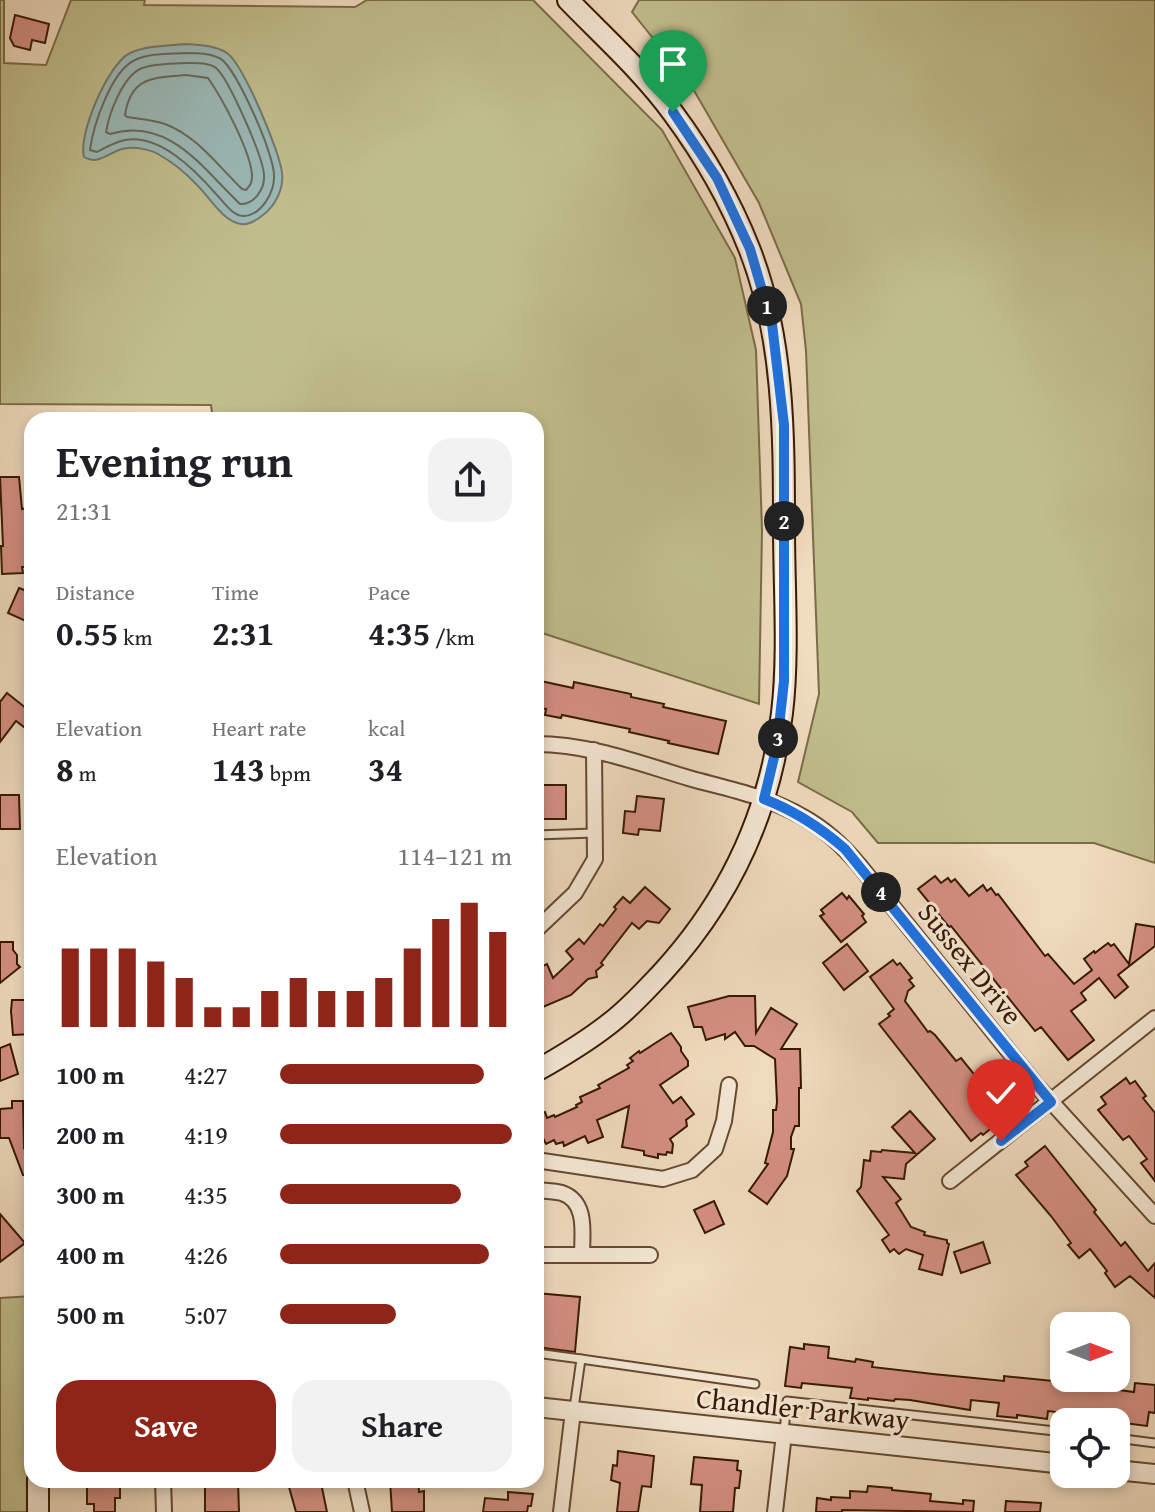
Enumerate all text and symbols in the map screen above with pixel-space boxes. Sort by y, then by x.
pin [639,30,707,112]
icon: arrive [651,42,695,86]
pin: 1 [747,286,787,326]
text: 1 [761,290,773,322]
text: Evening run [56,429,293,493]
button: share [428,438,512,522]
text: 21:31 [56,491,112,530]
pin: 2 [764,501,804,541]
text: 2 [778,505,790,537]
text: Distance [56,576,135,608]
text: Time [212,576,259,608]
text: Pace [368,576,410,608]
text: 0.55 [56,608,118,657]
text: 2:31 [212,608,274,657]
text: 4:35 [368,608,430,657]
text: km [118,621,152,653]
text: /km [430,621,475,653]
text: Elevation [56,712,142,744]
text: Heart rate [212,712,306,744]
text: kcal [368,712,406,744]
pin: 3 [758,718,798,758]
text: 3 [772,722,784,754]
text: 8 [56,744,74,793]
text: 143 [212,744,265,793]
text: 34 [368,744,403,793]
text: m [74,757,96,789]
text: bpm [265,757,311,789]
text: Elevation [56,836,158,875]
text: 114–121 m [398,836,512,875]
pin: 4 [861,872,901,912]
text: 4 [875,876,887,908]
street label: Sussex Drive [909,893,1033,1033]
text: 100 m [56,1055,124,1094]
text: 4:27 [184,1055,228,1094]
pin [967,1059,1035,1141]
icon: check [979,1071,1023,1115]
text: 200 m [56,1115,124,1154]
text: 4:19 [184,1115,228,1154]
text: 300 m [56,1175,124,1214]
text: 4:35 [184,1175,228,1214]
text: 400 m [56,1235,124,1274]
text: 4:26 [184,1235,228,1274]
text: 500 m [56,1295,124,1334]
text: 5:07 [184,1295,228,1334]
north arrow [1050,1312,1130,1392]
map controls [1050,1312,1130,1488]
street label: Chandler Parkway [694,1376,912,1440]
button: Save [56,1380,276,1472]
button: Share [292,1380,512,1472]
button: locate [1050,1408,1130,1488]

